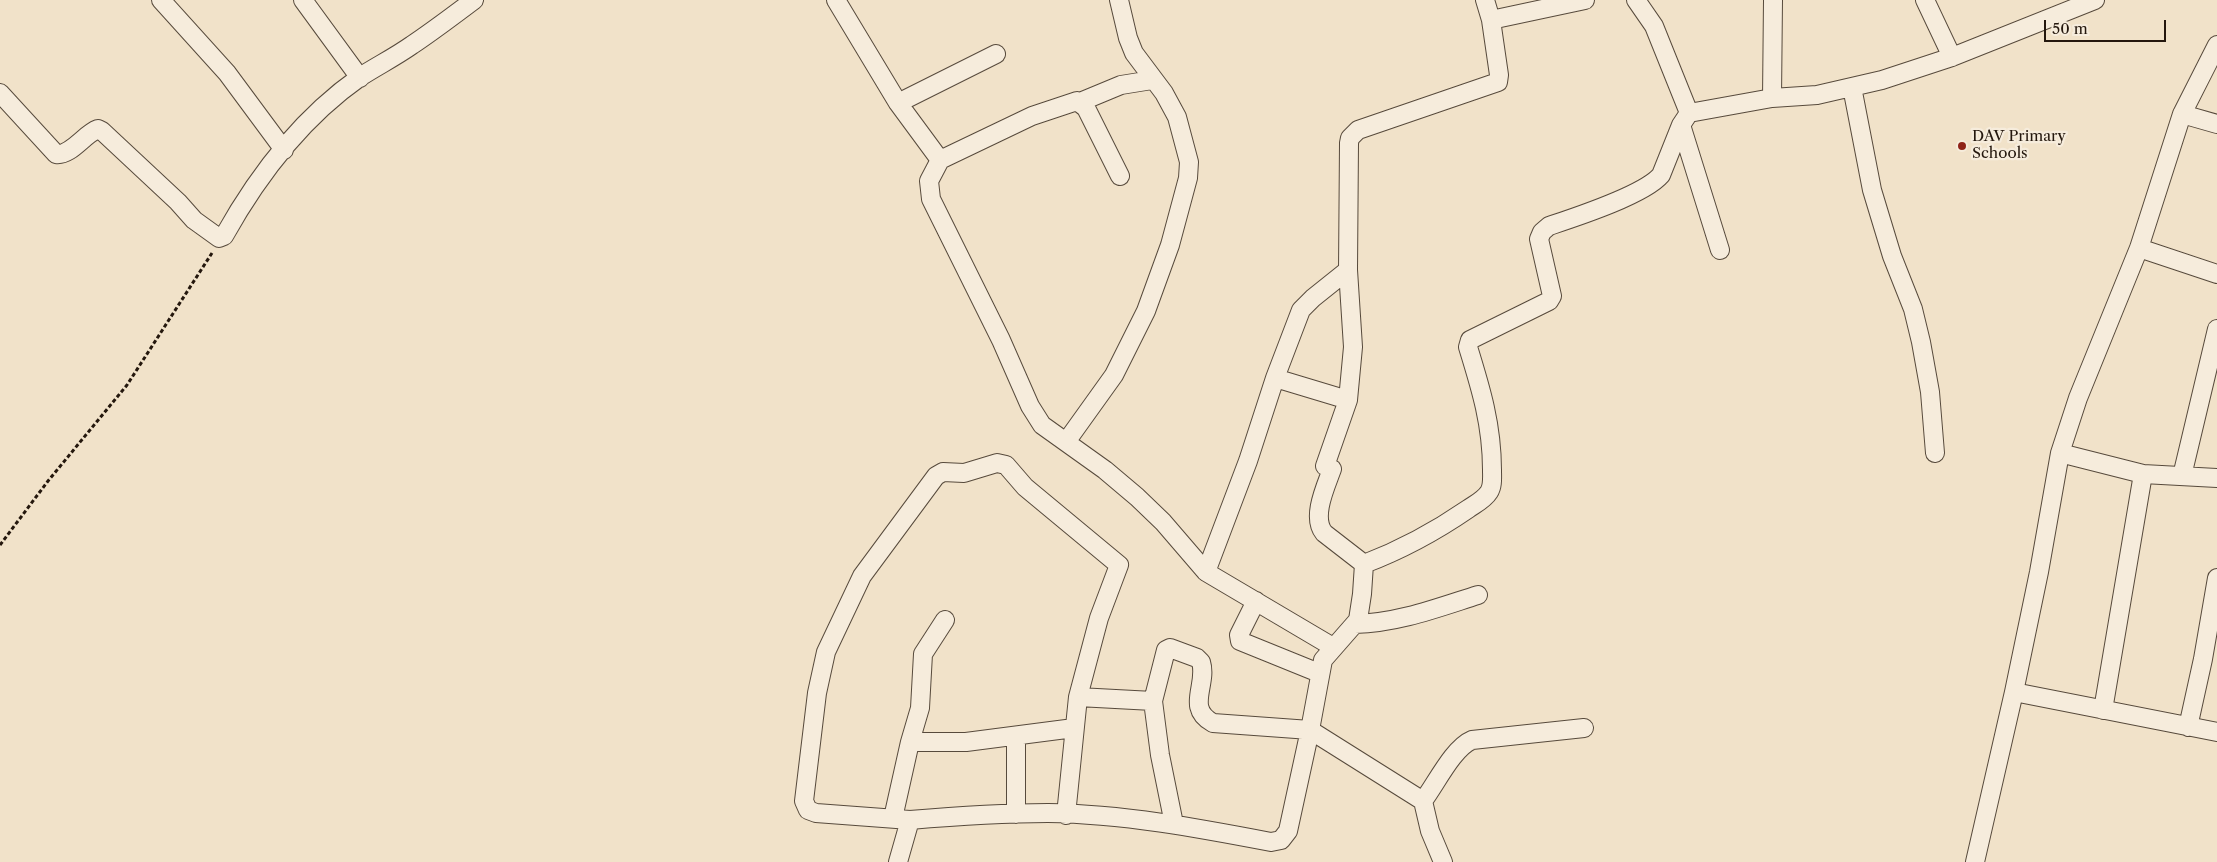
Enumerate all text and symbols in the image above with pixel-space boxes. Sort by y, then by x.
scale bar [2047,10,2170,42]
text: 50 m [2052,19,2088,38]
place label: DAV Primary Schools [1972,128,2066,163]
marker: DAV Primary Schools [1956,140,1968,152]

